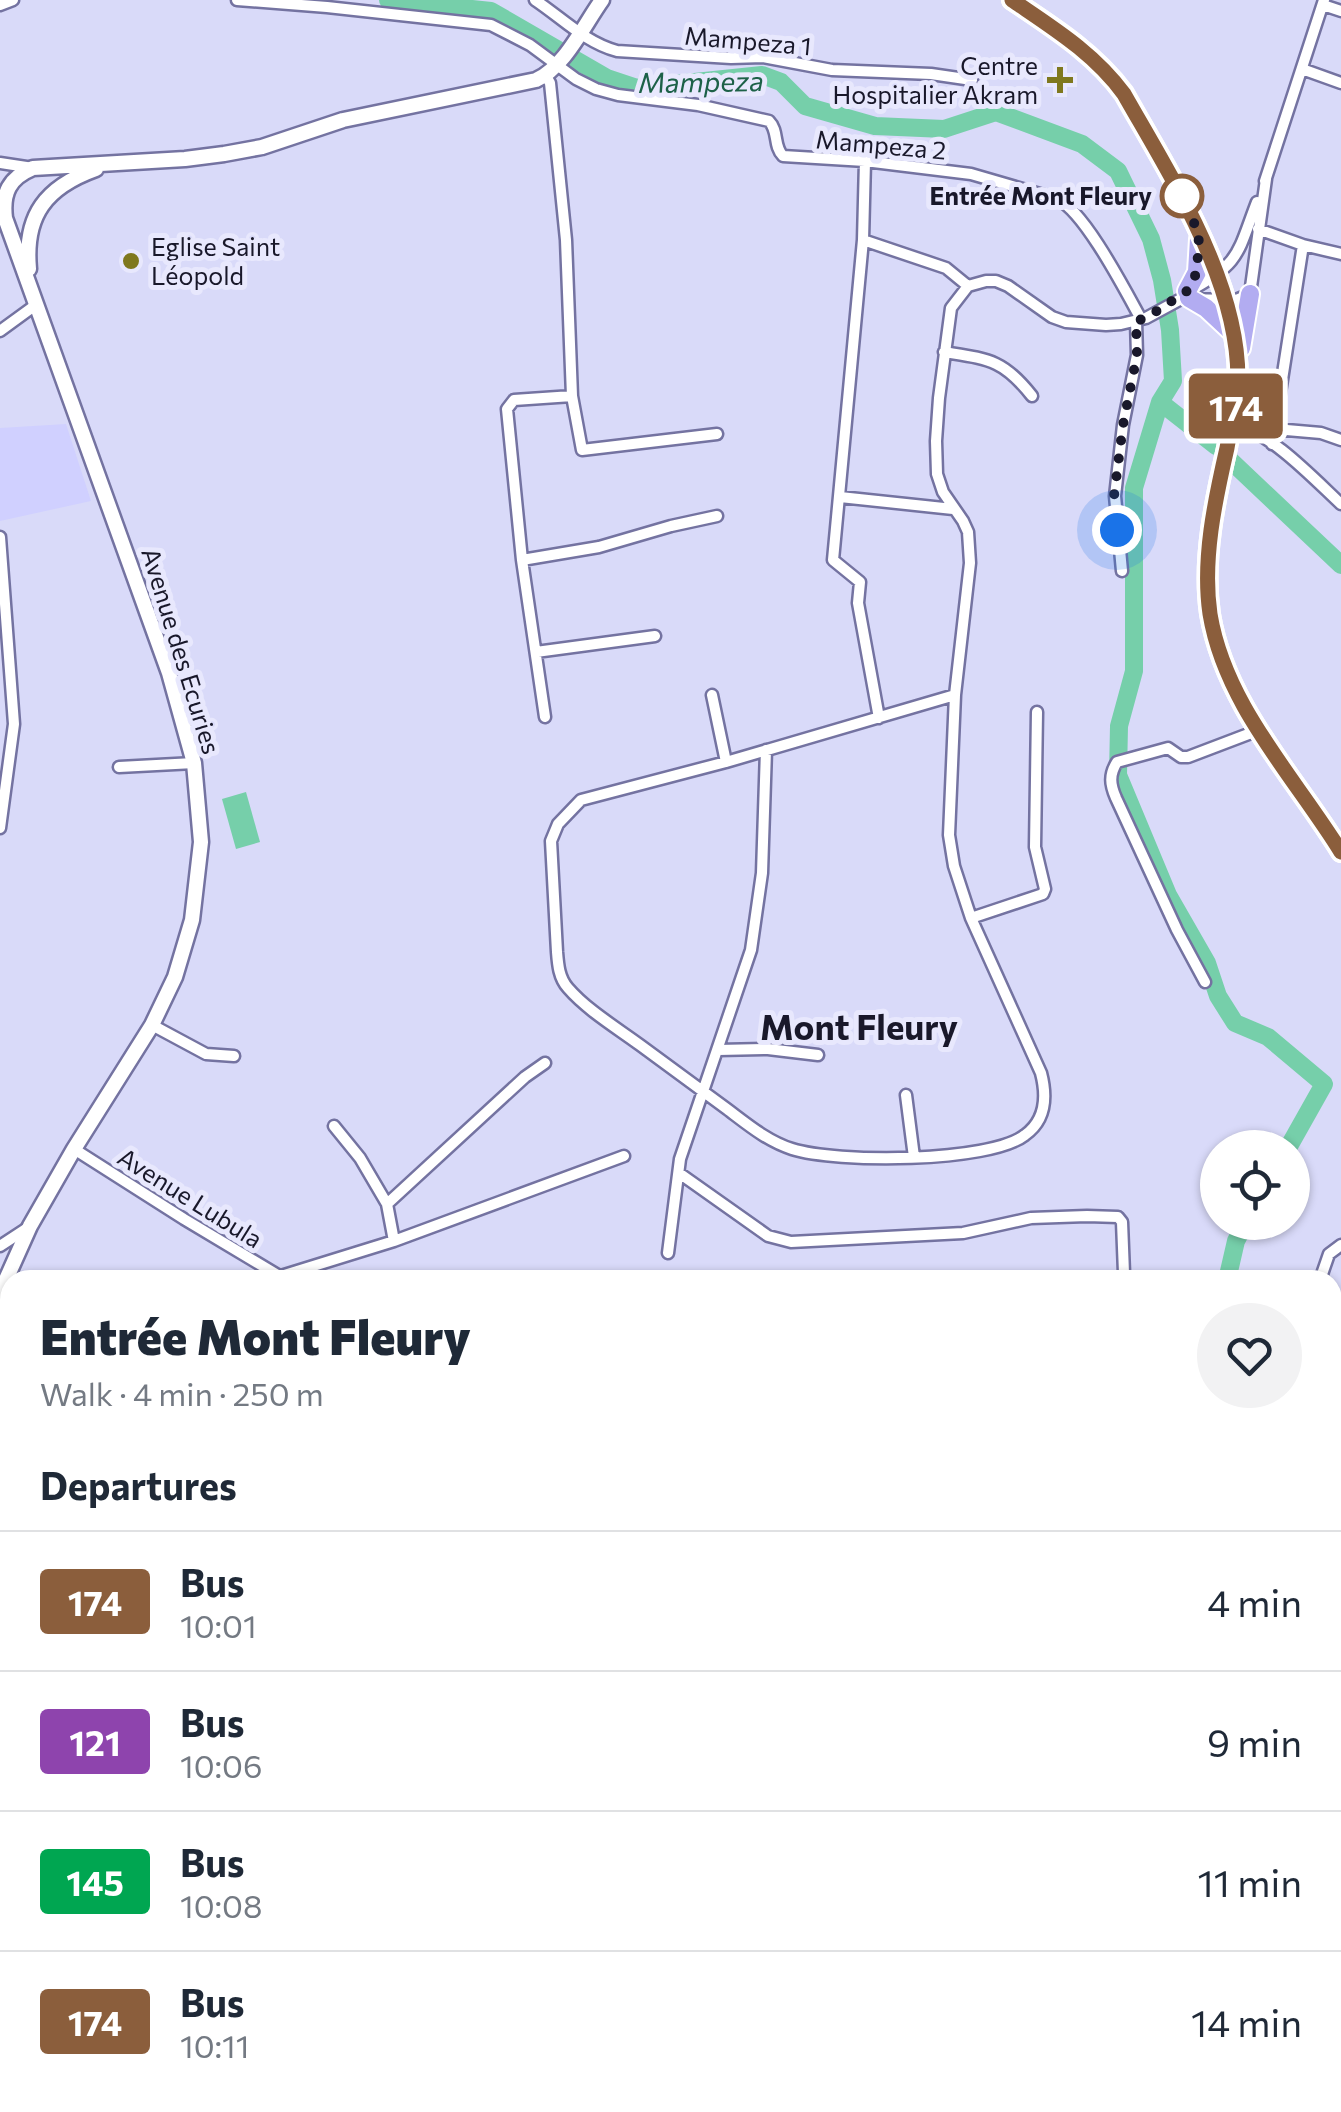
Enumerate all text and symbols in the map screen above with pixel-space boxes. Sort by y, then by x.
street label: Mampeza 1 [683,20,813,61]
place label: Centre Hospitalier Akram [832,50,1038,109]
water label: Mampeza [638,63,764,99]
marker: Centre Hospitalier Akram [1047,67,1073,93]
street label: Mampeza 2 [815,123,947,165]
marker: Entrée Mont Fleury [1161,175,1203,217]
place label: Entrée Mont Fleury [930,180,1152,210]
place label: Eglise Saint Léopold [151,231,280,290]
marker: Eglise Saint Léopold [120,250,142,272]
line badge: 174 [1178,374,1294,438]
text: 174 [1209,385,1263,428]
your location [1092,505,1142,555]
street label: Avenue des Ecuries [136,544,228,757]
district label: Mont Fleury [760,1004,958,1047]
map controls [1200,1130,1310,1240]
button: locate [1200,1130,1310,1240]
street label: Avenue Lubula [113,1141,268,1253]
button: heart [1197,1303,1302,1408]
text: Entrée Mont Fleury [40,1306,471,1365]
text: Walk · 4 min · 250 m [40,1373,324,1413]
text: Departures [40,1461,237,1508]
text: Bus [180,1558,245,1605]
text: 4 min [1207,1578,1302,1625]
text: 174 [68,1580,122,1623]
text: 10:01 [180,1605,257,1645]
text: Bus [180,1698,245,1745]
text: 9 min [1207,1718,1302,1765]
text: 121 [69,1720,121,1763]
text: 10:06 [180,1745,262,1785]
text: Bus [180,1838,245,1885]
text: 11 min [1198,1858,1302,1905]
text: 145 [66,1860,124,1903]
text: 10:08 [180,1885,262,1925]
text: Bus [180,1978,245,2025]
text: 14 min [1191,1998,1302,2045]
text: 174 [68,2000,122,2043]
text: 10:11 [180,2025,249,2065]

